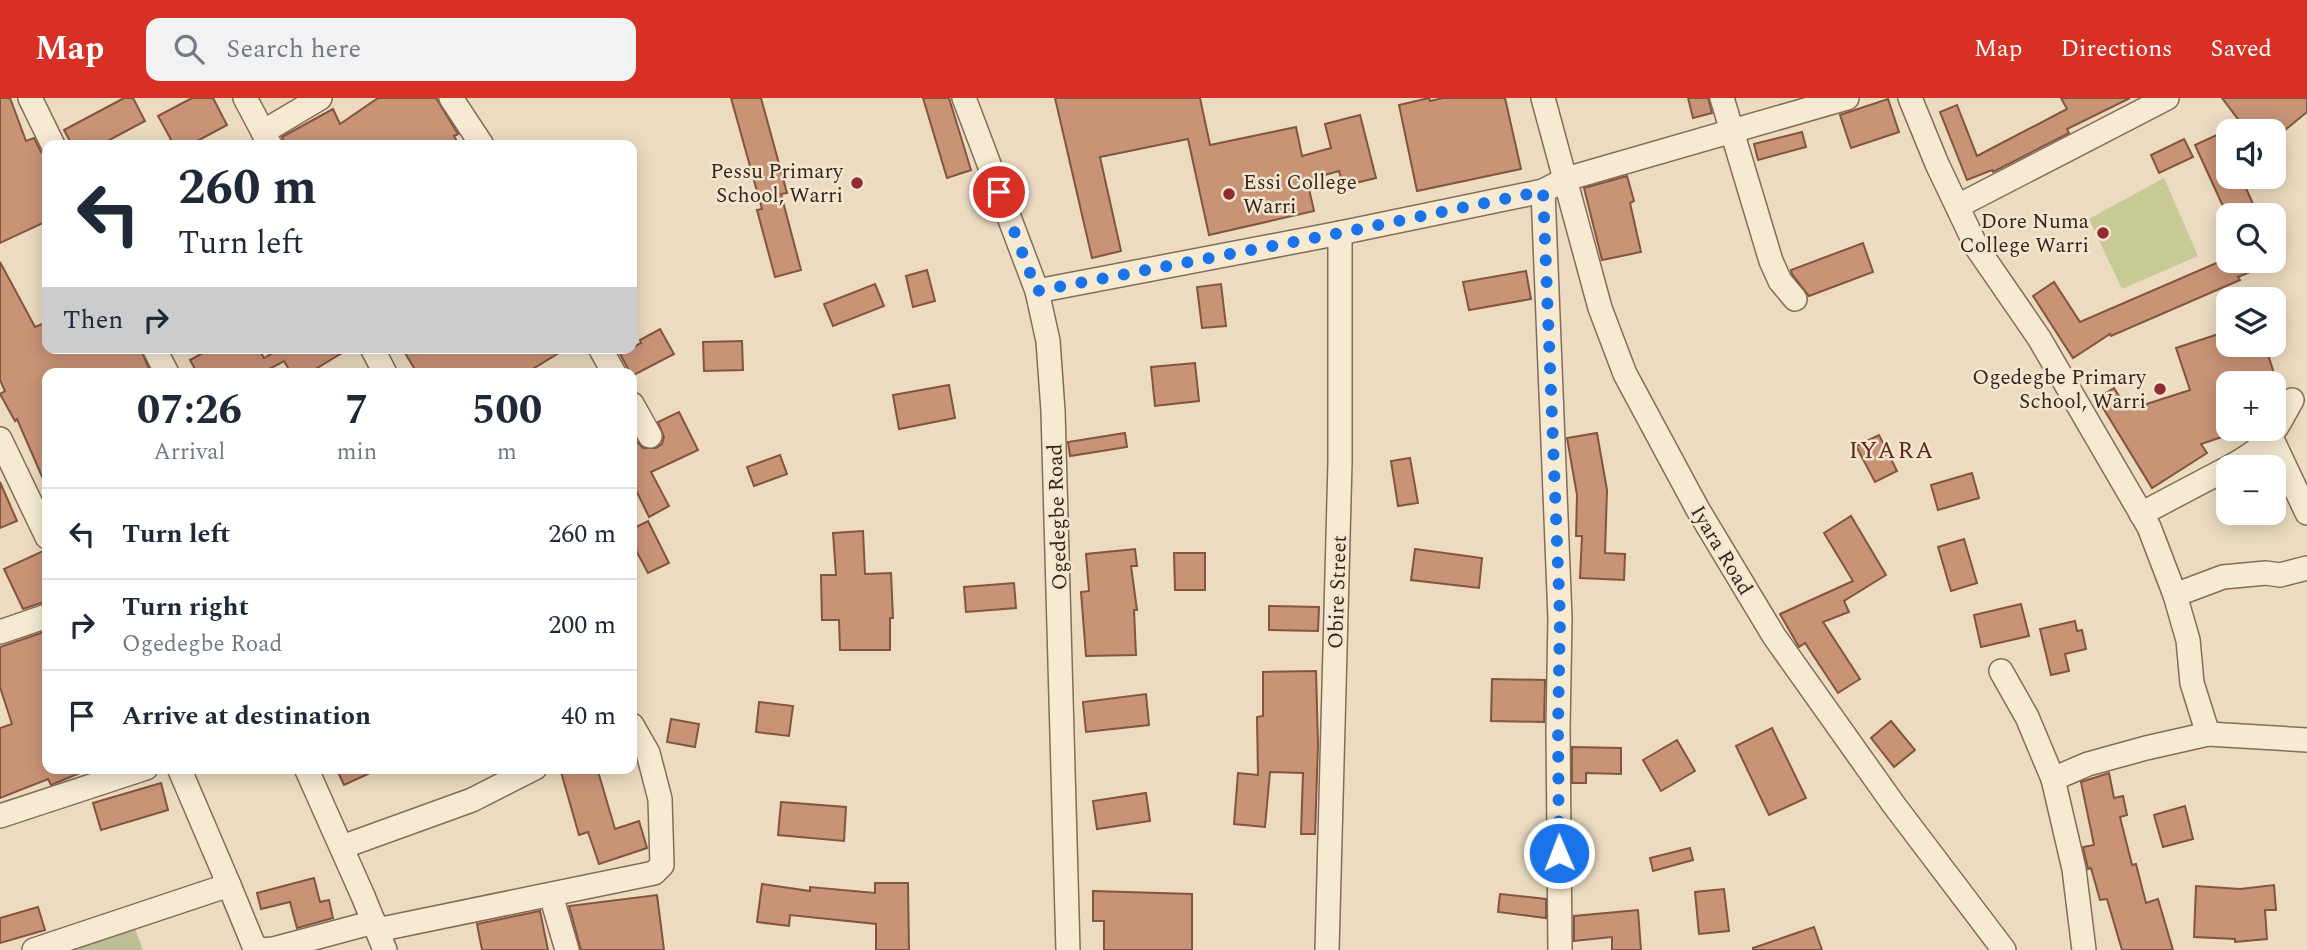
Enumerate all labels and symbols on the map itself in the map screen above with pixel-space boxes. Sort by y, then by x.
place label: Pessu Primary School, Warri [710,156,844,212]
pin [969,162,1029,222]
place label: Essi College Warri [1243,167,1357,223]
marker: Pessu Primary School, Warri [849,175,865,191]
marker: Essi College Warri [1221,186,1237,202]
place label: Dore Numa College Warri [1960,206,2090,262]
marker: Dore Numa College Warri [2095,225,2111,241]
place label: Ogedegbe Primary School, Warri [1972,362,2147,418]
marker: Ogedegbe Primary School, Warri [2152,381,2168,397]
district label: IYARA [1849,433,1935,469]
street label: Ogedegbe Road [1039,443,1077,591]
street label: Iyara Road [1682,499,1761,602]
street label: Obire Street [1320,534,1356,650]
position arrow [1522,816,1596,890]

